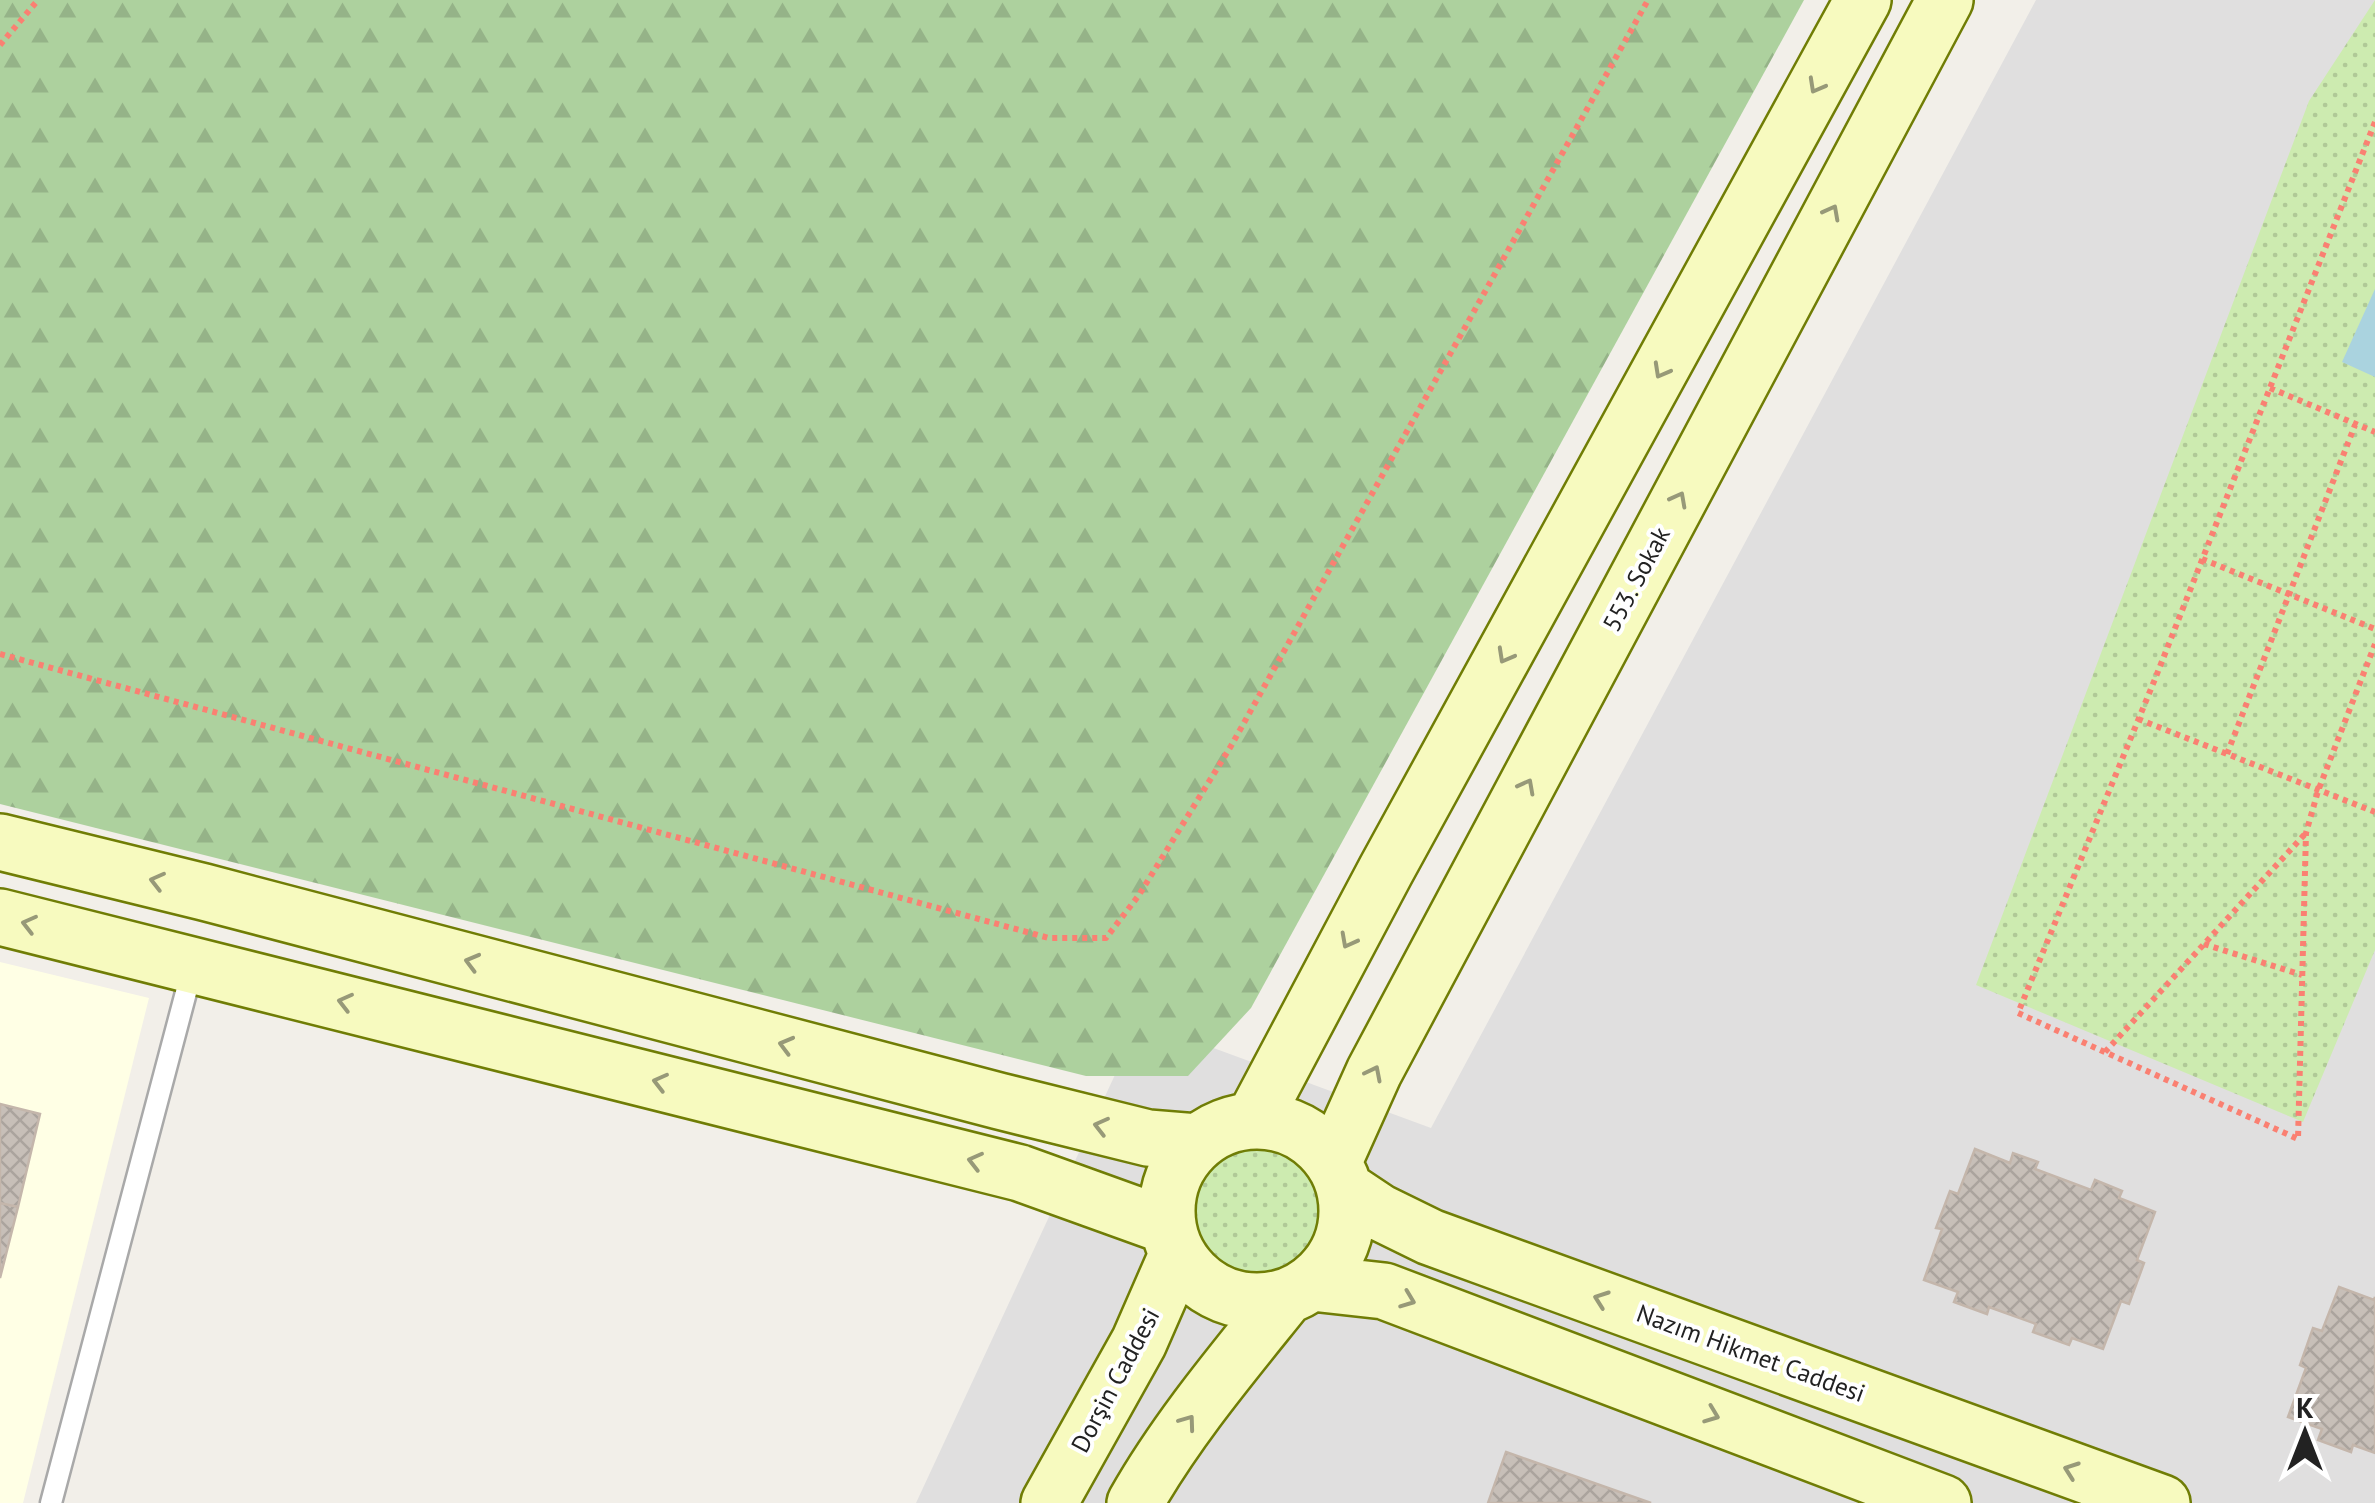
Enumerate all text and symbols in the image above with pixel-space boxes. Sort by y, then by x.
one-way arrow [1809,75,1828,93]
one-way arrow [1820,204,1839,222]
one-way arrow [1654,361,1673,379]
one-way arrow [1667,491,1686,509]
street label: 553. Sokak [1595,521,1677,637]
one-way arrow [1497,645,1517,663]
one-way arrow [1514,778,1534,796]
one-way arrow [149,872,166,893]
one-way arrow [21,915,38,936]
one-way arrow [1341,930,1360,949]
one-way arrow [464,953,481,974]
one-way arrow [337,993,354,1014]
one-way arrow [778,1036,795,1057]
one-way arrow [1362,1065,1382,1083]
one-way arrow [652,1073,669,1094]
one-way arrow [1093,1117,1110,1138]
one-way arrow [967,1152,984,1173]
one-way arrow [1398,1288,1416,1308]
one-way arrow [1593,1290,1610,1311]
street label: Nazım Hikmet Caddesi [1632,1297,1870,1409]
street label: Dorşin Caddesi [1064,1302,1166,1458]
north arrow [2255,1383,2355,1483]
text: K [2296,1389,2314,1426]
one-way arrow [1702,1403,1719,1424]
one-way arrow [1177,1415,1194,1433]
one-way arrow [2063,1461,2080,1482]

